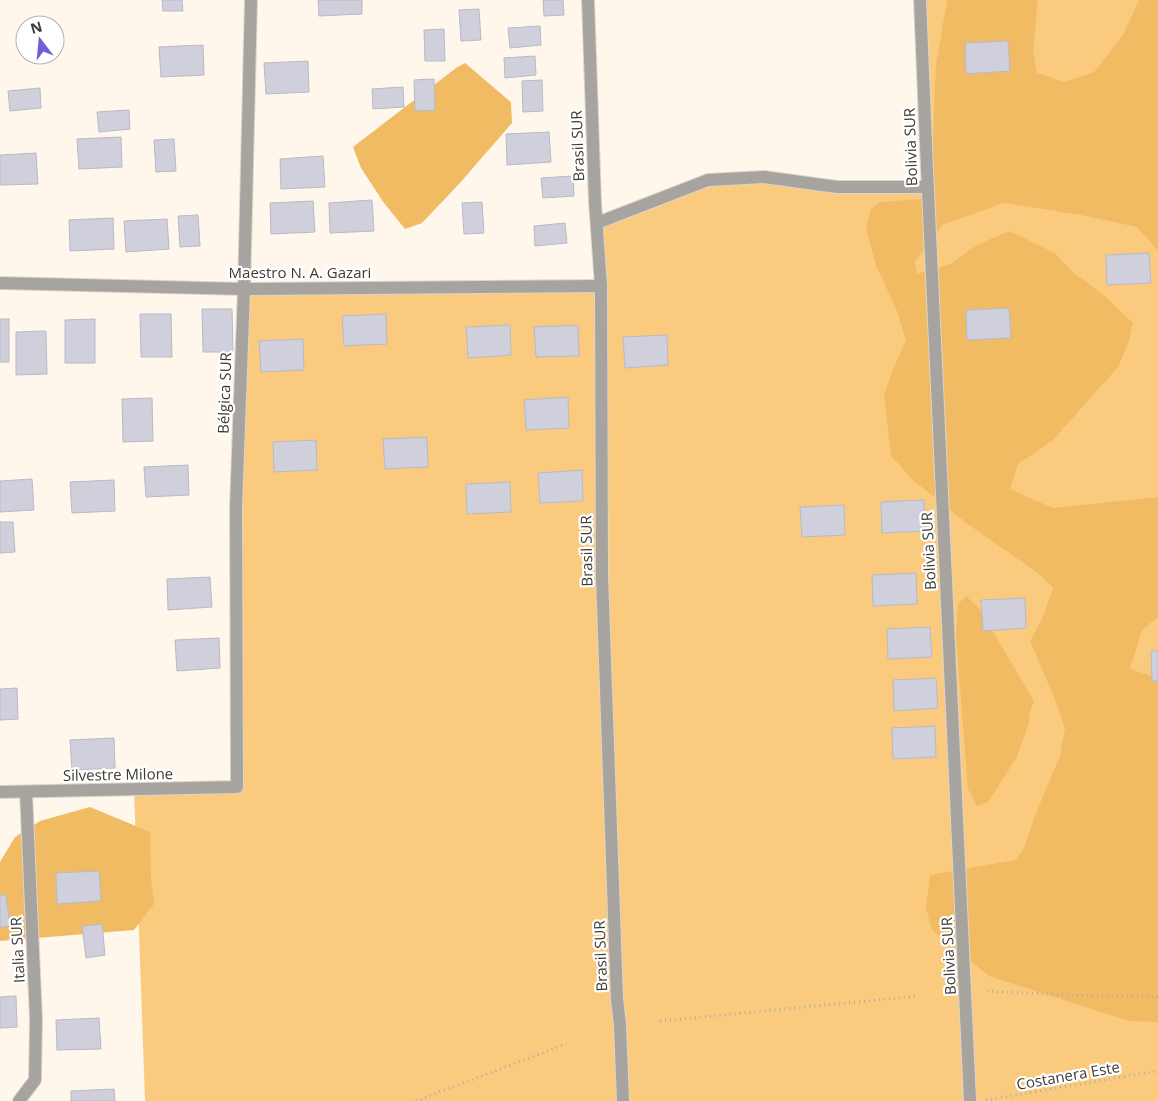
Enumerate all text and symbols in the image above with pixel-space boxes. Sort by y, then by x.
north arrow [15,15,65,65]
text: N [28,16,44,38]
street label: Bolivia SUR [899,107,921,186]
street label: Brasil SUR [566,109,588,182]
street label: Maestro N. A. Gazari [229,262,371,282]
street label: Bélgica SUR [213,351,235,434]
street label: Bolivia SUR [916,511,940,591]
street label: Brasil SUR [575,514,597,587]
street label: Silvestre Milone [63,763,173,785]
street label: Italia SUR [5,916,29,984]
street label: Bolivia SUR [936,916,960,996]
street label: Brasil SUR [589,919,611,992]
street label: Costanera Este [1015,1056,1121,1094]

